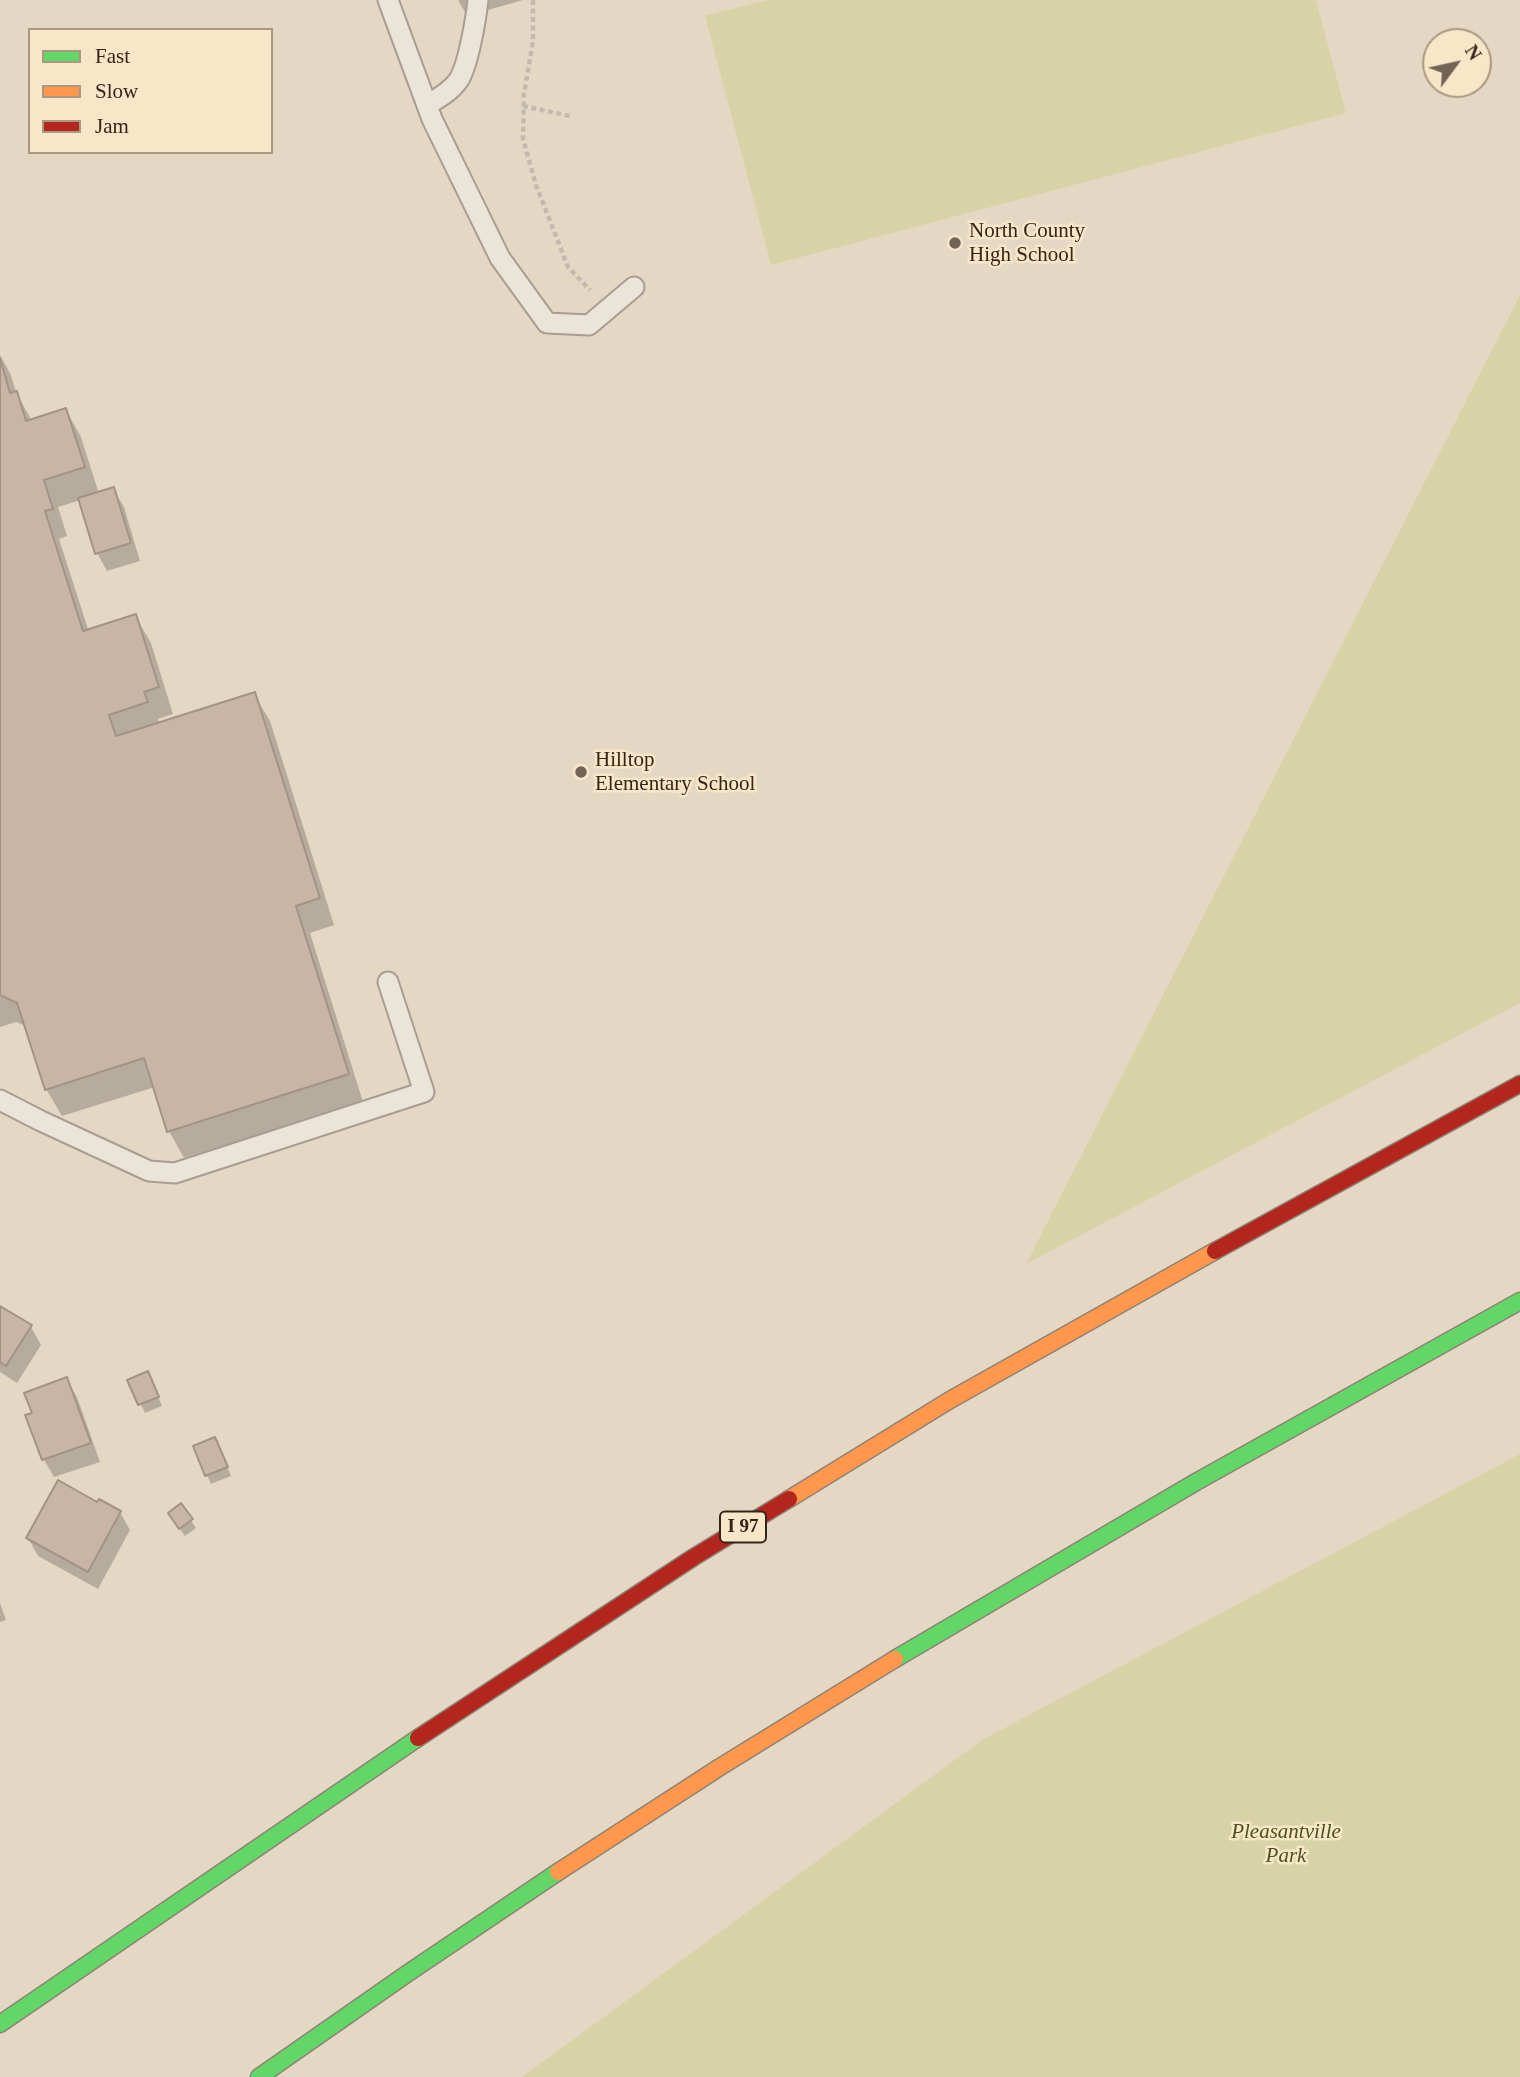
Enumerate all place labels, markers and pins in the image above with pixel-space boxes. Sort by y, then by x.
place label: North County High School [969,218,1085,268]
marker: North County High School [947,235,963,251]
place label: Hilltop Elementary School [595,747,755,797]
marker: Hilltop Elementary School [573,764,589,780]

